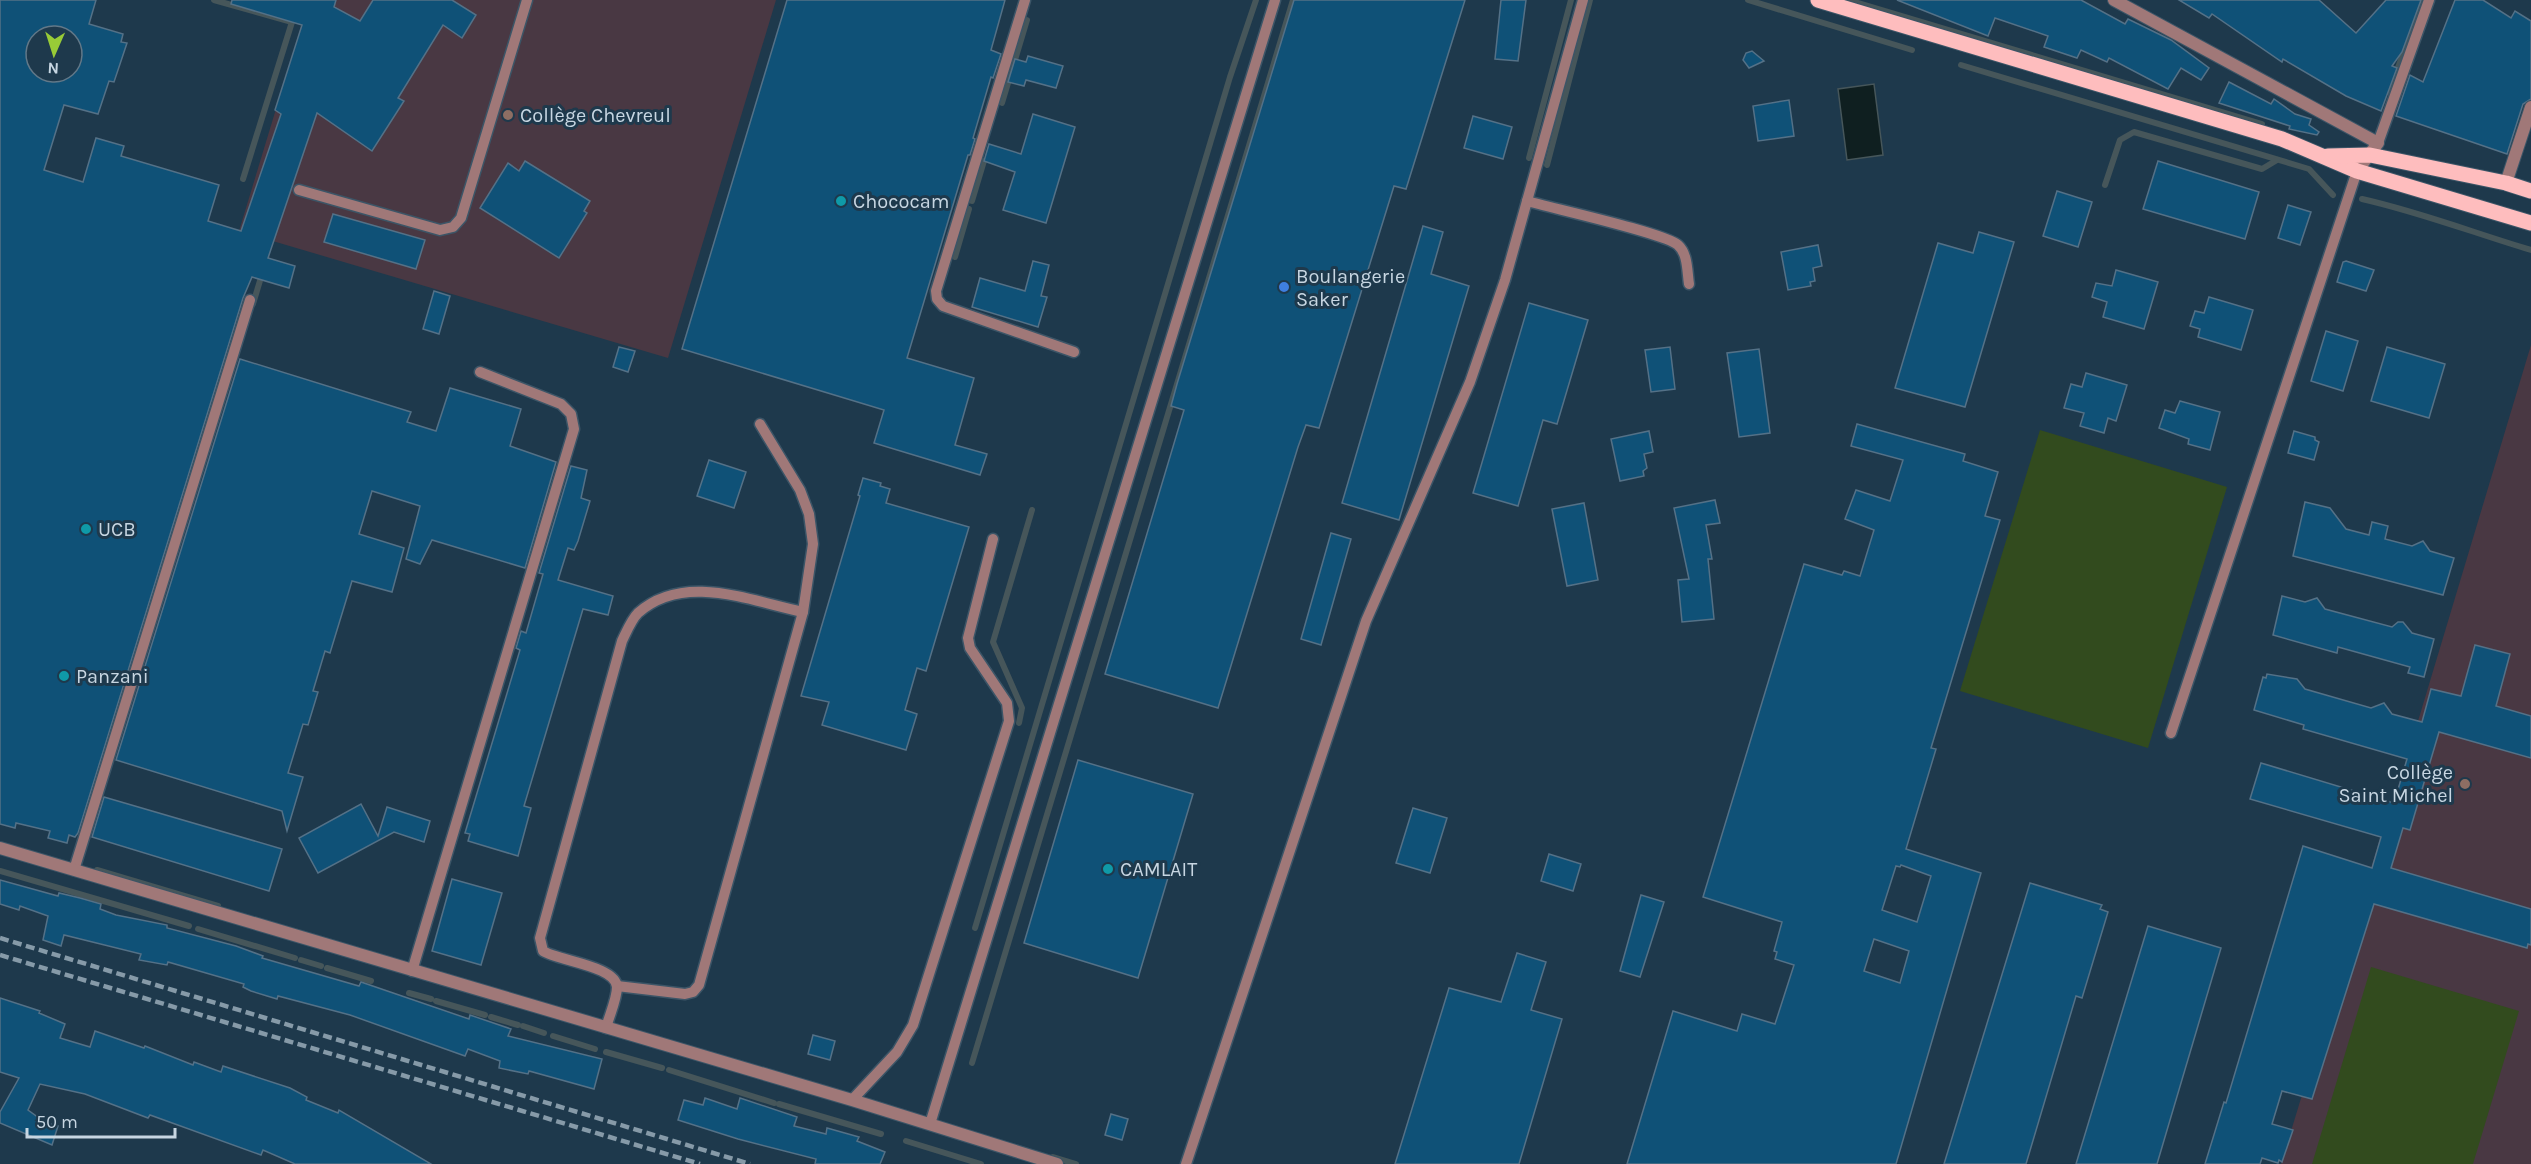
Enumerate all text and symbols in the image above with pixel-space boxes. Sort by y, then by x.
north arrow [24,24,84,84]
text: N [47,59,59,78]
place label: Collège Chevreul [520,104,671,127]
marker: Collège Chevreul [501,108,515,122]
place label: Chococam [853,190,950,213]
marker: Chococam [834,194,848,208]
place label: Boulangerie Saker [1296,265,1405,311]
marker: Boulangerie Saker [1277,280,1291,294]
place label: UCB [98,518,136,541]
marker: UCB [79,522,93,536]
place label: Panzani [76,665,149,688]
marker: Panzani [57,669,71,683]
place label: Collège Saint Michel [2338,761,2453,807]
marker: Collège Saint Michel [2458,777,2472,791]
place label: CAMLAIT [1120,858,1197,881]
marker: CAMLAIT [1101,862,1115,876]
scale bar [27,1101,176,1139]
text: 50 m [36,1111,78,1133]

